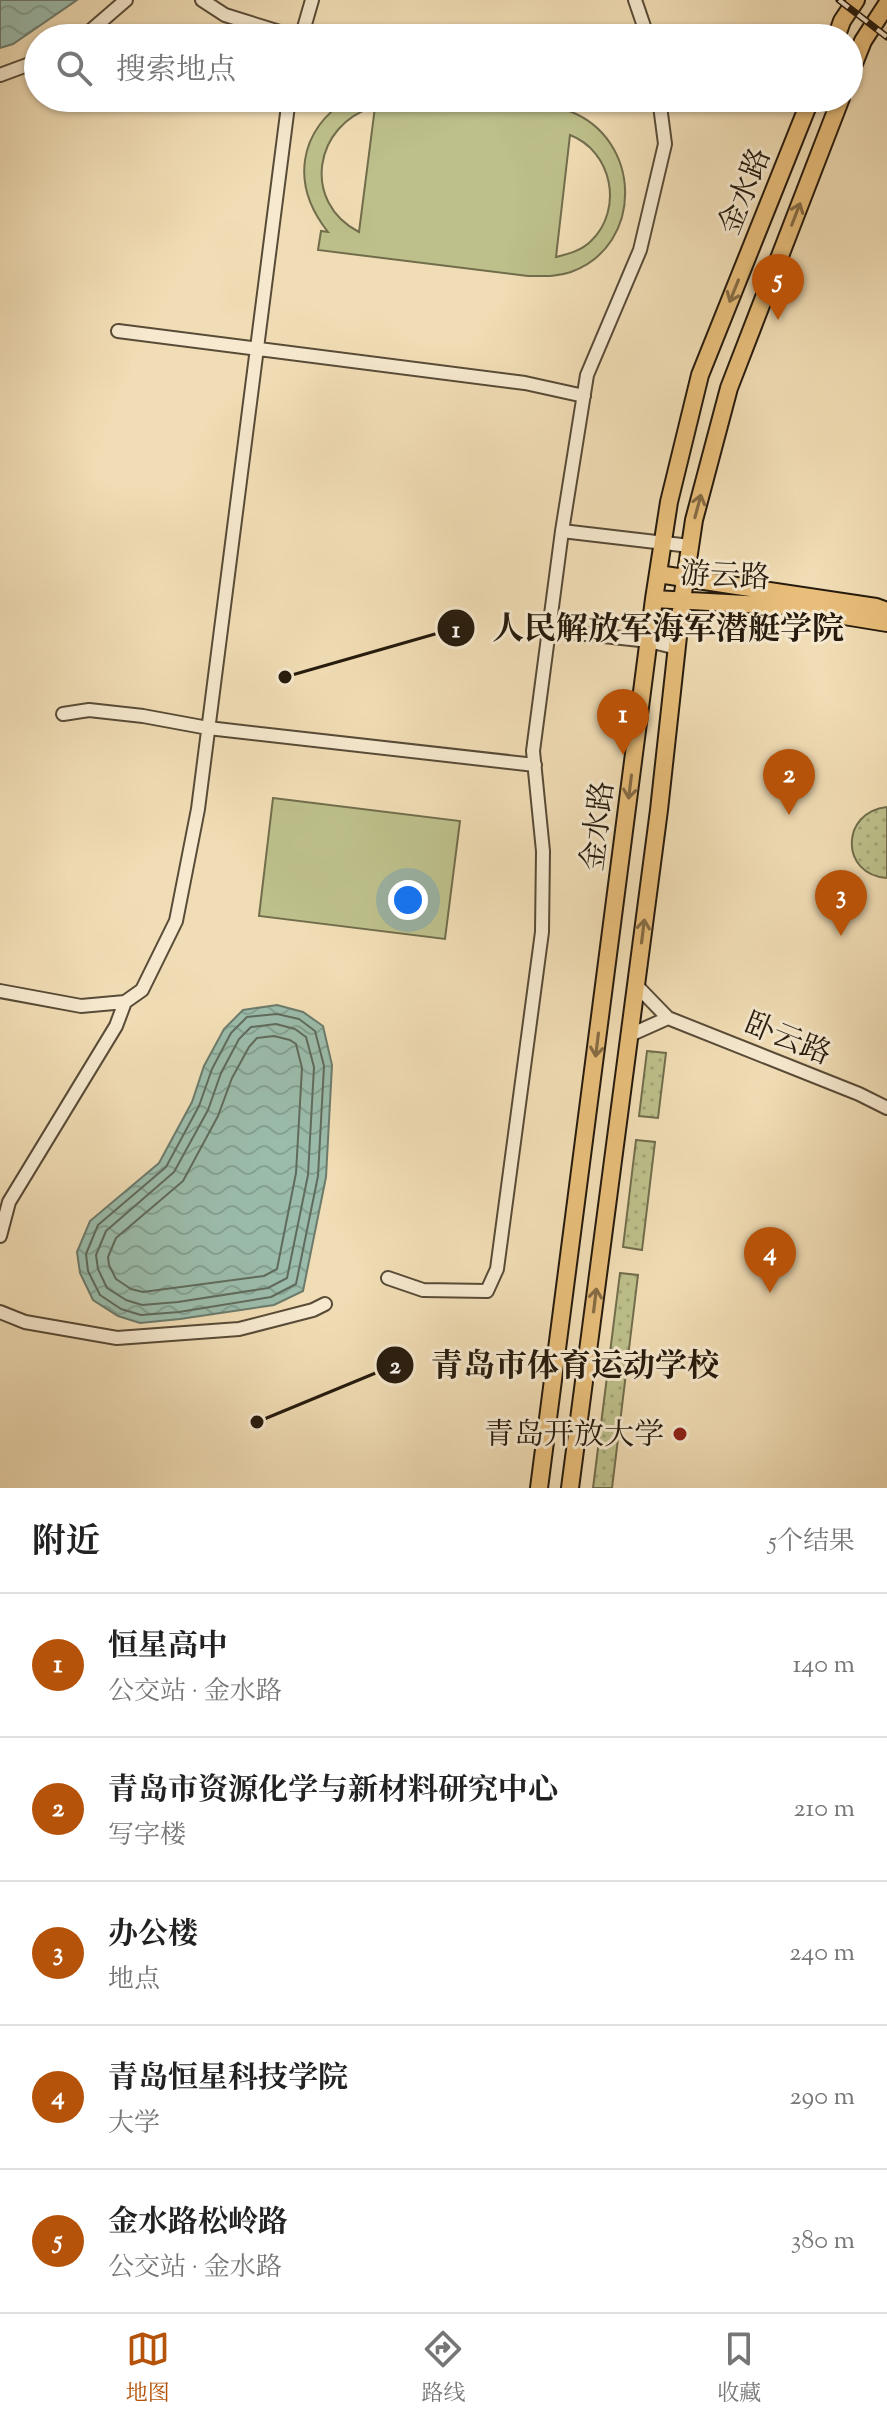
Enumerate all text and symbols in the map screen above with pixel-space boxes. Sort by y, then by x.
search box [24,24,863,112]
icon: search [52,46,96,90]
text: 搜索地点 [116,50,236,93]
street label: 金水路 [710,142,783,242]
one-way arrow [790,202,804,227]
pin: 5 [752,254,804,320]
one-way arrow [725,278,740,303]
one-way arrow [691,494,706,520]
street label: 游云路 [679,554,771,601]
callout: 人民解放军海军潜艇学院 [436,600,860,656]
text: 人民解放军海军潜艇学院 [492,608,844,654]
text: 1 [452,614,461,648]
pin: 1 [597,689,649,755]
pin: 2 [763,749,815,815]
one-way arrow [622,774,637,799]
street label: 金水路 [573,779,626,874]
pin: 3 [815,870,867,936]
your location [388,880,428,920]
one-way arrow [636,918,651,945]
street label: 卧云路 [737,1004,837,1077]
one-way arrow [589,1031,604,1058]
pin: 4 [744,1227,796,1293]
one-way arrow [588,1287,603,1313]
callout: 青岛市体育运动学校 [375,1337,735,1393]
text: 青岛市体育运动学校 [431,1345,719,1391]
text: 2 [389,1350,401,1384]
place label: 青岛开放大学 [484,1415,664,1458]
marker: 青岛开放大学 [671,1425,689,1443]
text: 附近 [32,1519,100,1568]
text: 5个结果 [768,1524,855,1561]
text: 恒星高中 [108,1626,228,1669]
text: 1 [54,1647,62,1684]
text: 140 m [792,1647,855,1684]
text: 公交站 · 金水路 [108,1674,282,1711]
text: 青岛市资源化学与新材料研究中心 [108,1770,558,1813]
text: 2 [52,1791,64,1828]
text: 210 m [793,1791,855,1828]
text: 写字楼 [108,1818,186,1855]
text: 办公楼 [108,1914,198,1957]
text: 3 [53,1935,63,1972]
text: 240 m [789,1935,855,1972]
text: 地点 [108,1962,160,1999]
text: 青岛恒星科技学院 [108,2058,348,2101]
text: 4 [51,2079,65,2116]
text: 290 m [789,2079,855,2116]
text: 大学 [108,2106,160,2143]
text: 金水路松岭路 [108,2202,288,2245]
text: 5 [54,2223,62,2260]
text: 380 m [791,2223,855,2260]
text: 公交站 · 金水路 [108,2250,282,2287]
tab: 地图 [126,2327,170,2411]
tab: 路线 [421,2327,465,2411]
tab: 收藏 [717,2327,761,2411]

